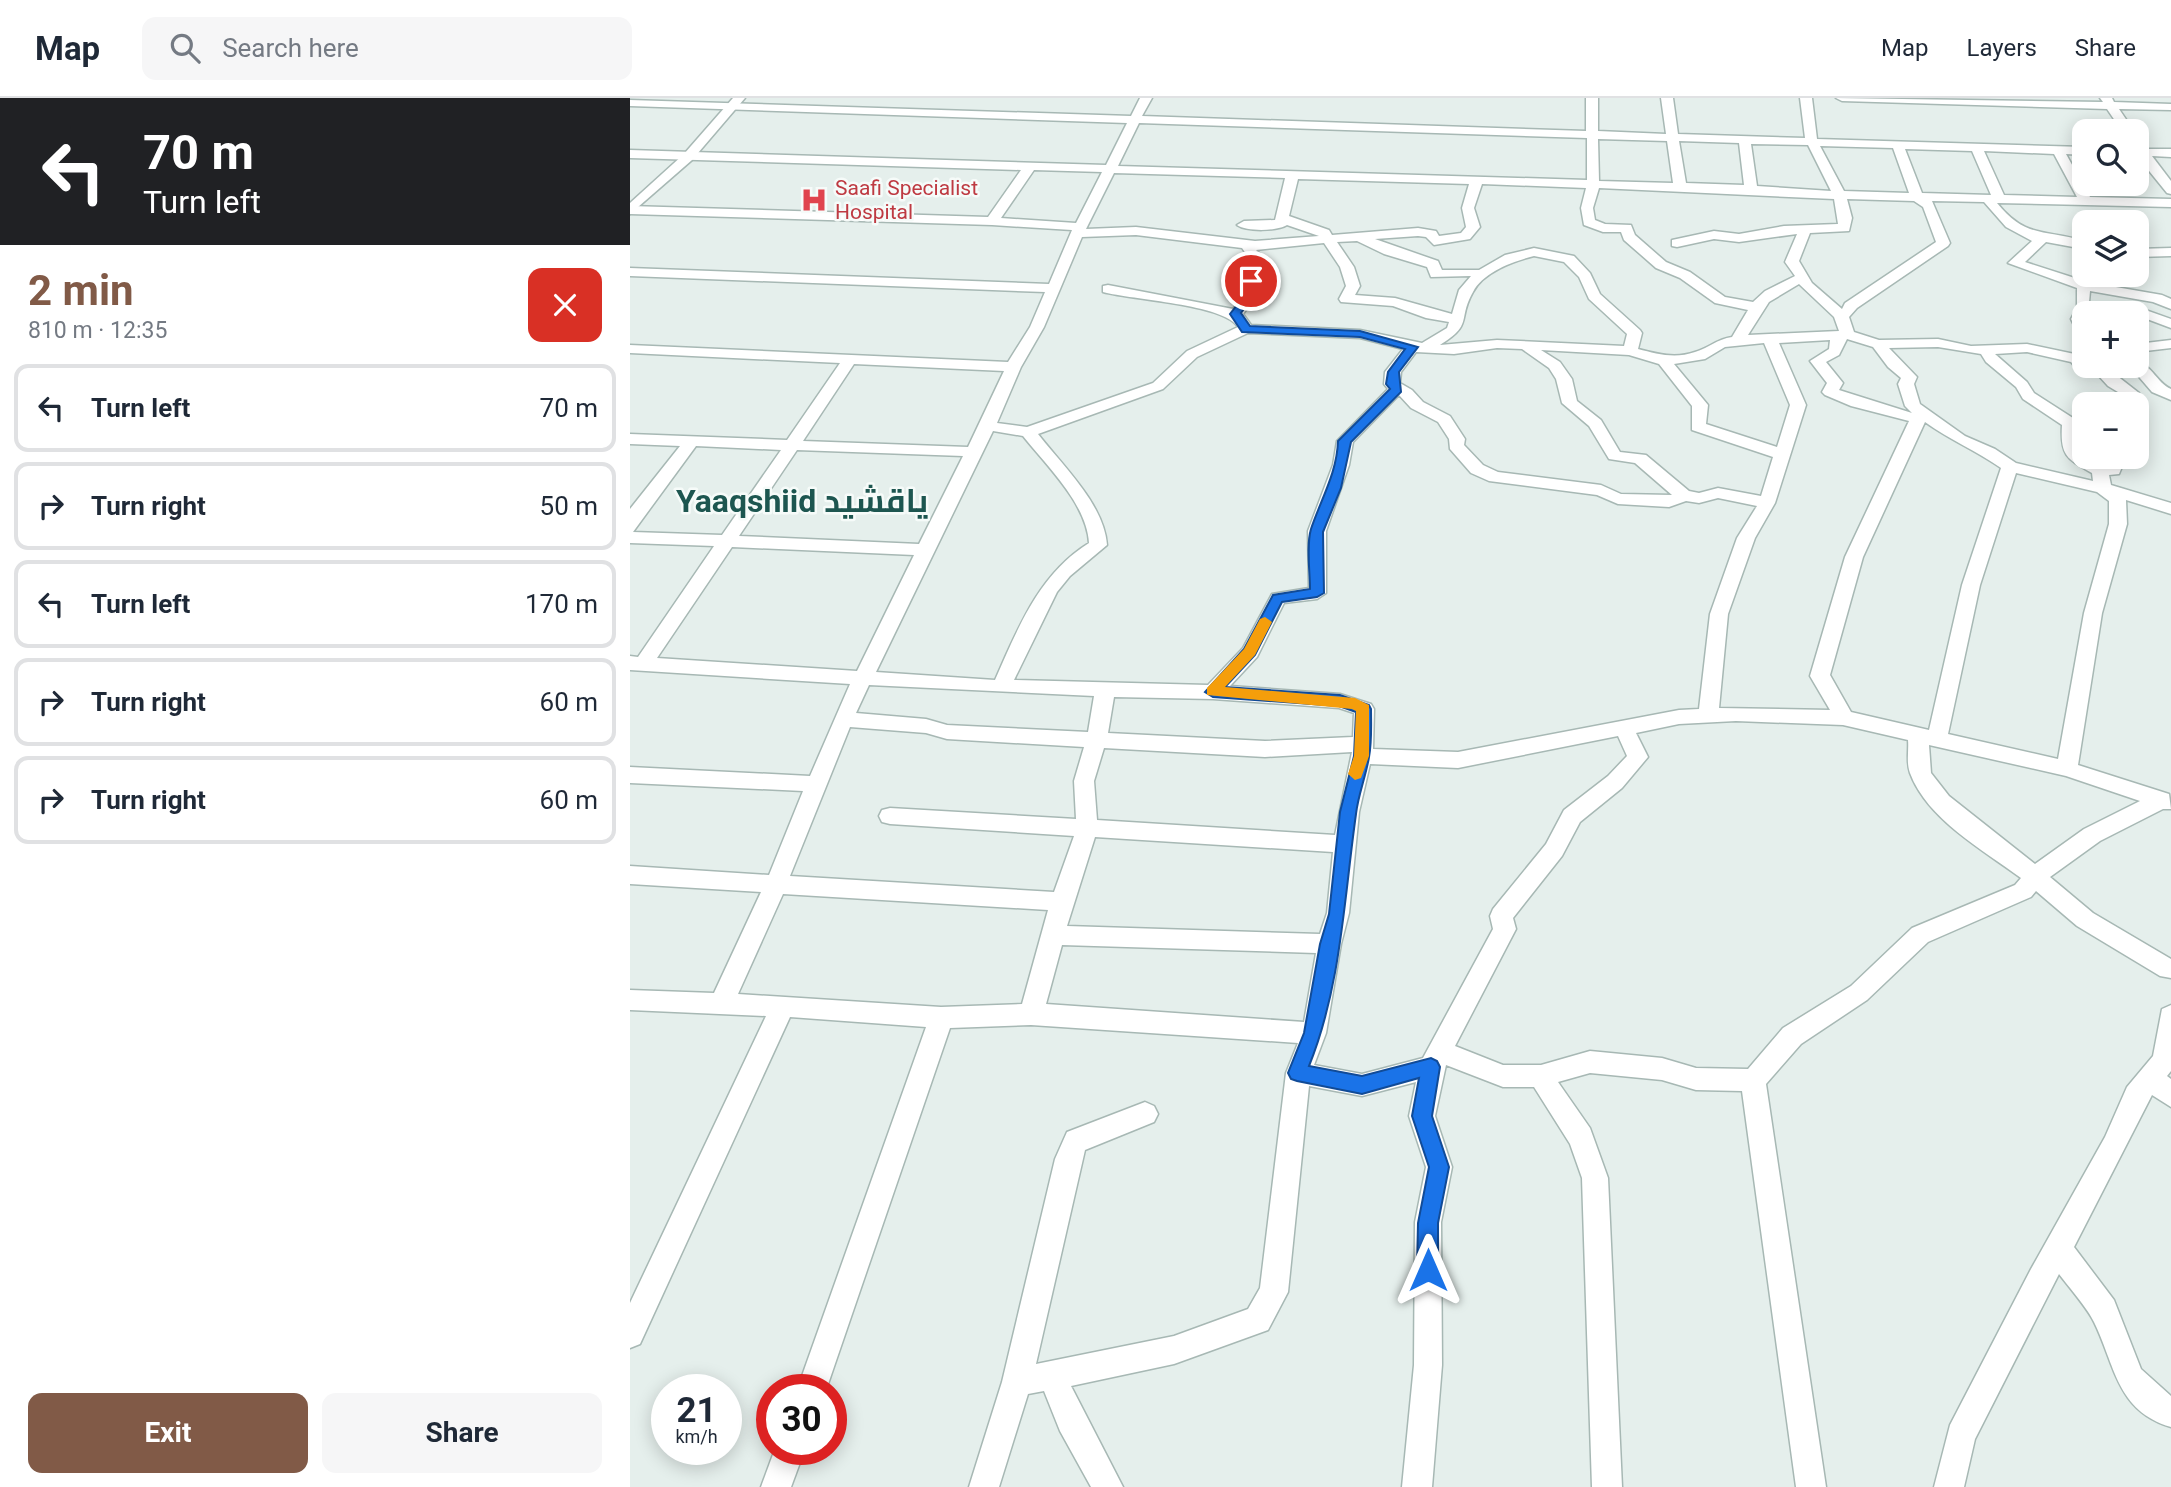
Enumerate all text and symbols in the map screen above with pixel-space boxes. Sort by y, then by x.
search box [142,17,632,80]
text: Map [35,29,100,68]
icon: search [166,29,204,67]
text: Search here [222,33,359,63]
text: Map [1881,34,1929,62]
text: Layers [1967,34,2037,62]
text: Share [2075,34,2136,62]
map controls [2072,119,2149,469]
button: search [2072,119,2149,196]
text: 70 m [143,124,254,181]
icon: left [28,126,119,217]
place label: Saafi Specialist Hospital [835,176,978,224]
text: Turn left [143,183,261,221]
hospital icon: Saafi Specialist Hospital [799,185,829,215]
button: layers [2072,210,2149,287]
pin [1221,251,1281,311]
icon: arrive [1232,262,1270,300]
text: 2 min [28,266,134,315]
button: close [528,268,602,342]
button: + [2072,301,2149,378]
text: 810 m · 12:35 [28,317,167,344]
icon: left [32,389,70,427]
button: − [2072,392,2149,469]
text: Turn left [91,393,190,423]
text: 70 m [540,393,598,423]
district label: Yaaqshiid ياقشيد [676,482,928,520]
icon: right [32,487,70,525]
text: Turn right [91,491,206,521]
text: 50 m [540,491,598,521]
icon: left [32,585,70,623]
text: Turn left [91,589,190,619]
text: 170 m [525,589,598,619]
icon: right [32,683,70,721]
text: Turn right [91,687,206,717]
text: 60 m [540,687,598,717]
icon: right [32,781,70,819]
text: Turn right [91,785,206,815]
text: 60 m [540,785,598,815]
position arrow [1391,1233,1465,1307]
speed limit sign: 30 [756,1374,847,1465]
text: 21 [676,1390,717,1431]
button: Exit [28,1393,308,1473]
button: Share [322,1393,602,1473]
text: km/h [675,1426,718,1447]

